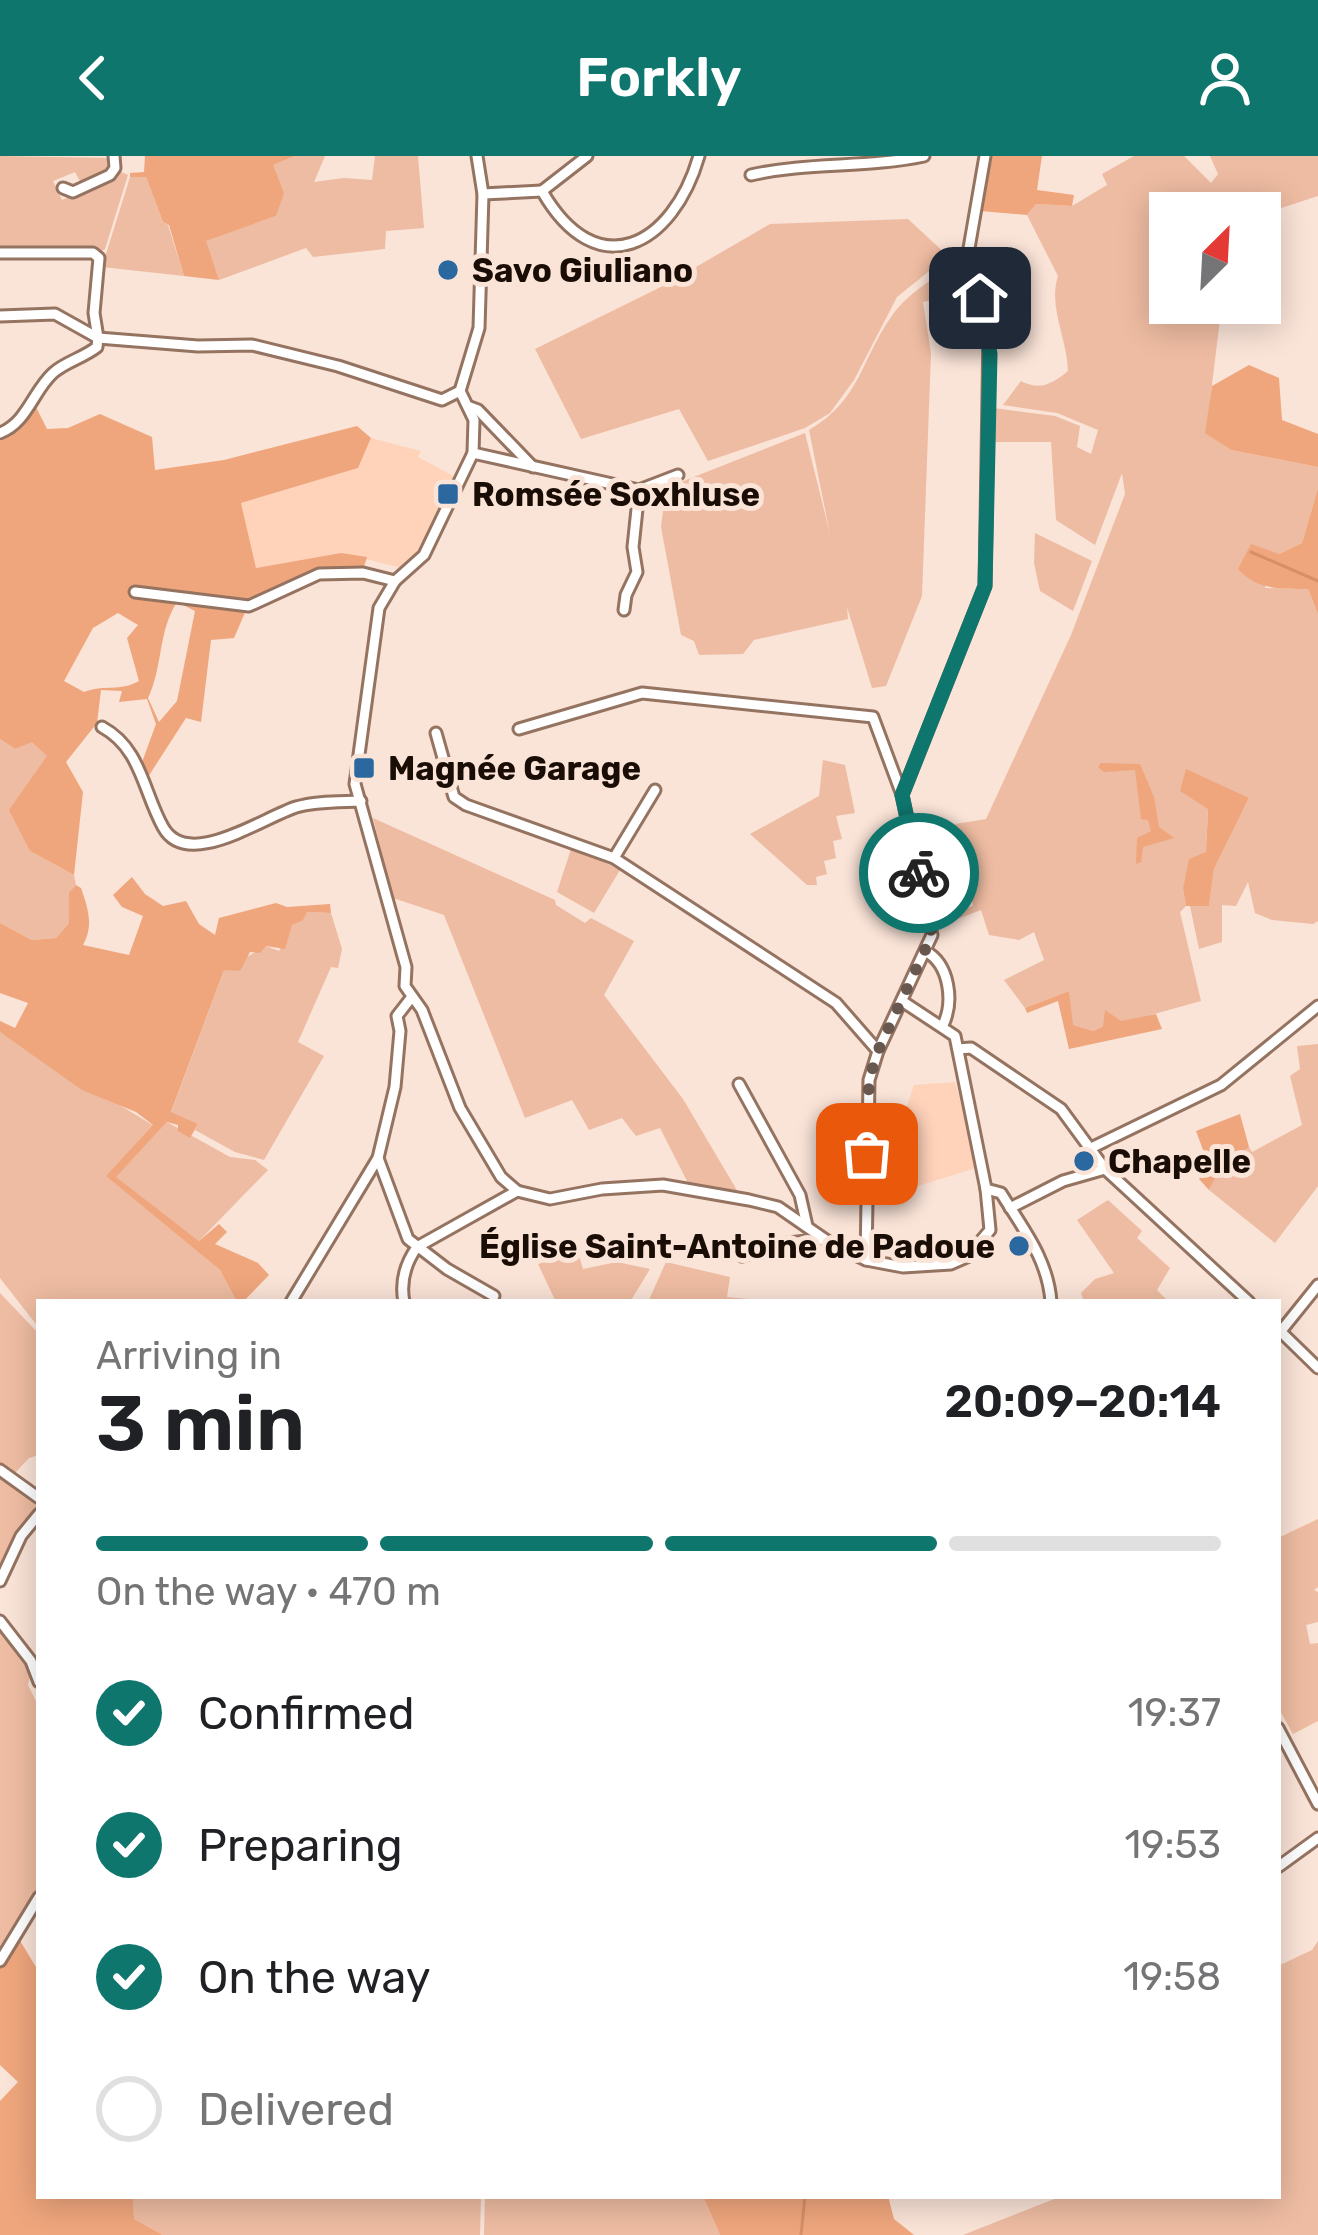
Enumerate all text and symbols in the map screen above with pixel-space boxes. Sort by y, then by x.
icon: back [60,45,126,111]
icon: person [1192,45,1258,111]
text: Forkly [576,46,742,110]
north arrow [1149,192,1281,324]
map controls [1149,192,1281,324]
pin [929,247,1031,349]
place label: Savo Giuliano [472,251,693,290]
marker: Savo Giuliano [435,257,461,283]
icon: home [947,265,1013,331]
place label: Romsée Soxhluse [472,475,760,514]
marker: Romsée Soxhluse [435,481,461,507]
place label: Magnée Garage [388,749,641,788]
marker: Magnée Garage [351,755,377,781]
courier [859,813,979,933]
icon: bike [886,840,952,906]
pin [816,1103,918,1205]
icon: bag [834,1121,900,1187]
place label: Chapelle [1108,1142,1251,1181]
marker: Chapelle [1071,1148,1097,1174]
place label: Église Saint-Antoine de Padoue [479,1227,995,1266]
marker: Église Saint-Antoine de Padoue [1006,1233,1032,1259]
text: Arriving in [96,1333,282,1379]
text: 20:09–20:14 [945,1375,1221,1428]
text: 3 min [96,1377,305,1470]
text: On the way · 470 m [96,1569,441,1615]
icon: check [96,1680,162,1746]
text: Confirmed [198,1687,415,1740]
text: 19:37 [1128,1690,1221,1736]
icon: check [96,1812,162,1878]
text: Preparing [198,1819,403,1872]
text: 19:53 [1125,1822,1221,1868]
icon: check [96,1944,162,2010]
text: On the way [198,1951,431,2004]
text: 19:58 [1123,1954,1221,2000]
text: Delivered [198,2083,394,2136]

